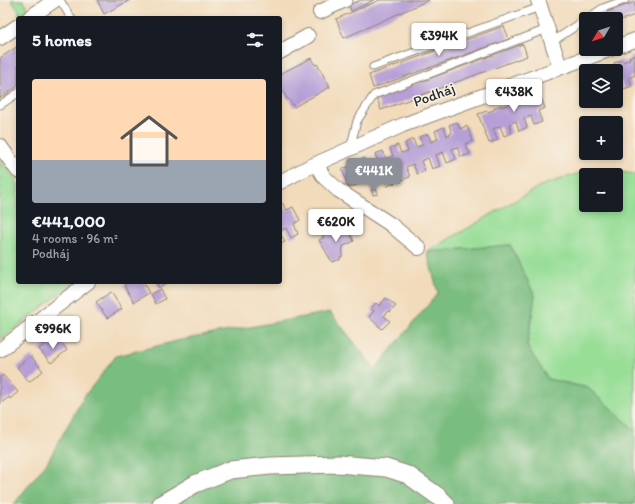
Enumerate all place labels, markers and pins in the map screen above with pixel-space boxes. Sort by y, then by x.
pin: €394K [411,23,467,57]
pin: €438K [486,79,542,113]
pin: €441K [346,158,402,192]
pin: €620K [308,209,364,243]
pin: €996K [25,316,81,350]

